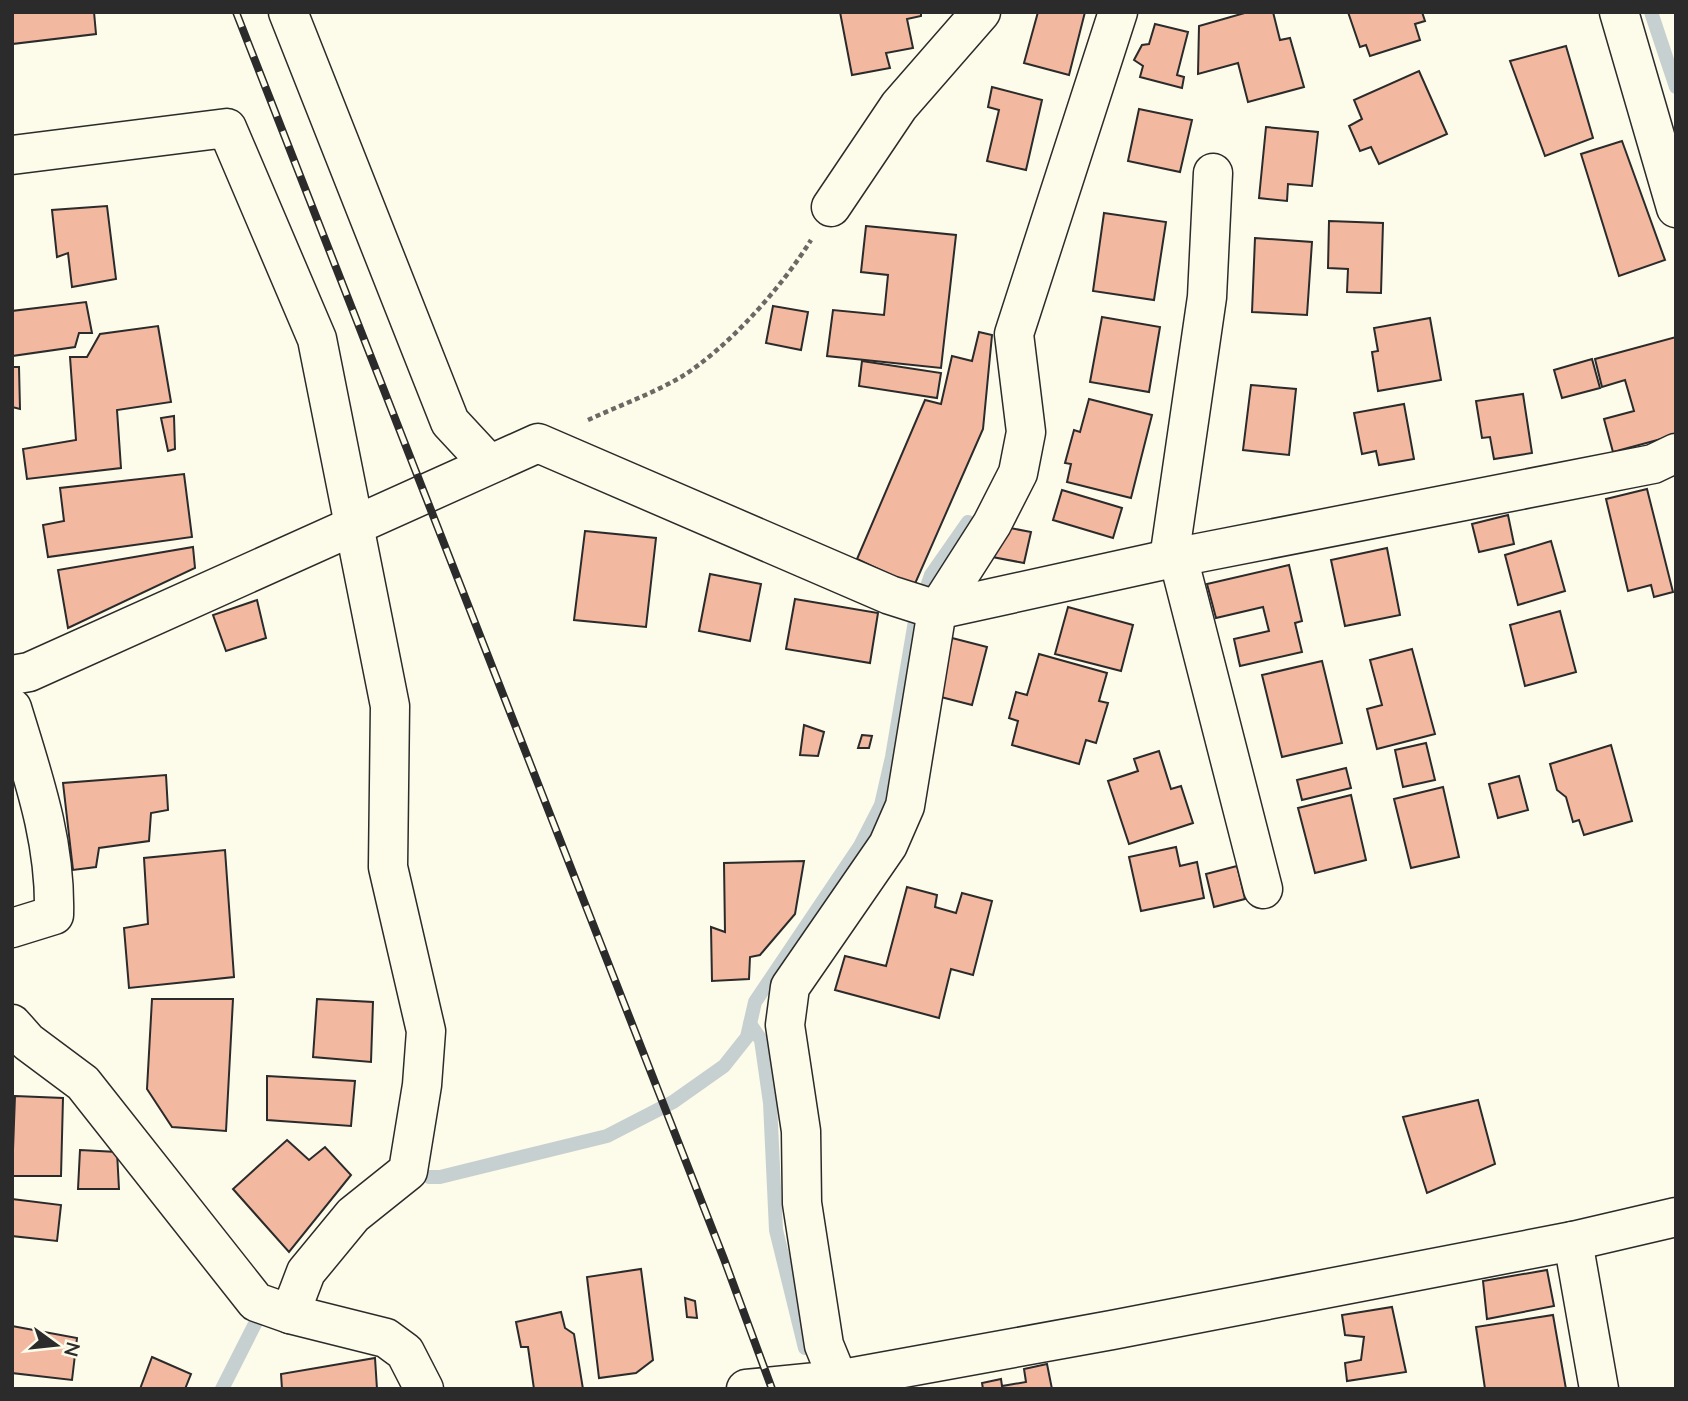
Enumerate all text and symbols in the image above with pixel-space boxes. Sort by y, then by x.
north arrow [21,1310,91,1380]
text: N [57,1339,86,1359]

